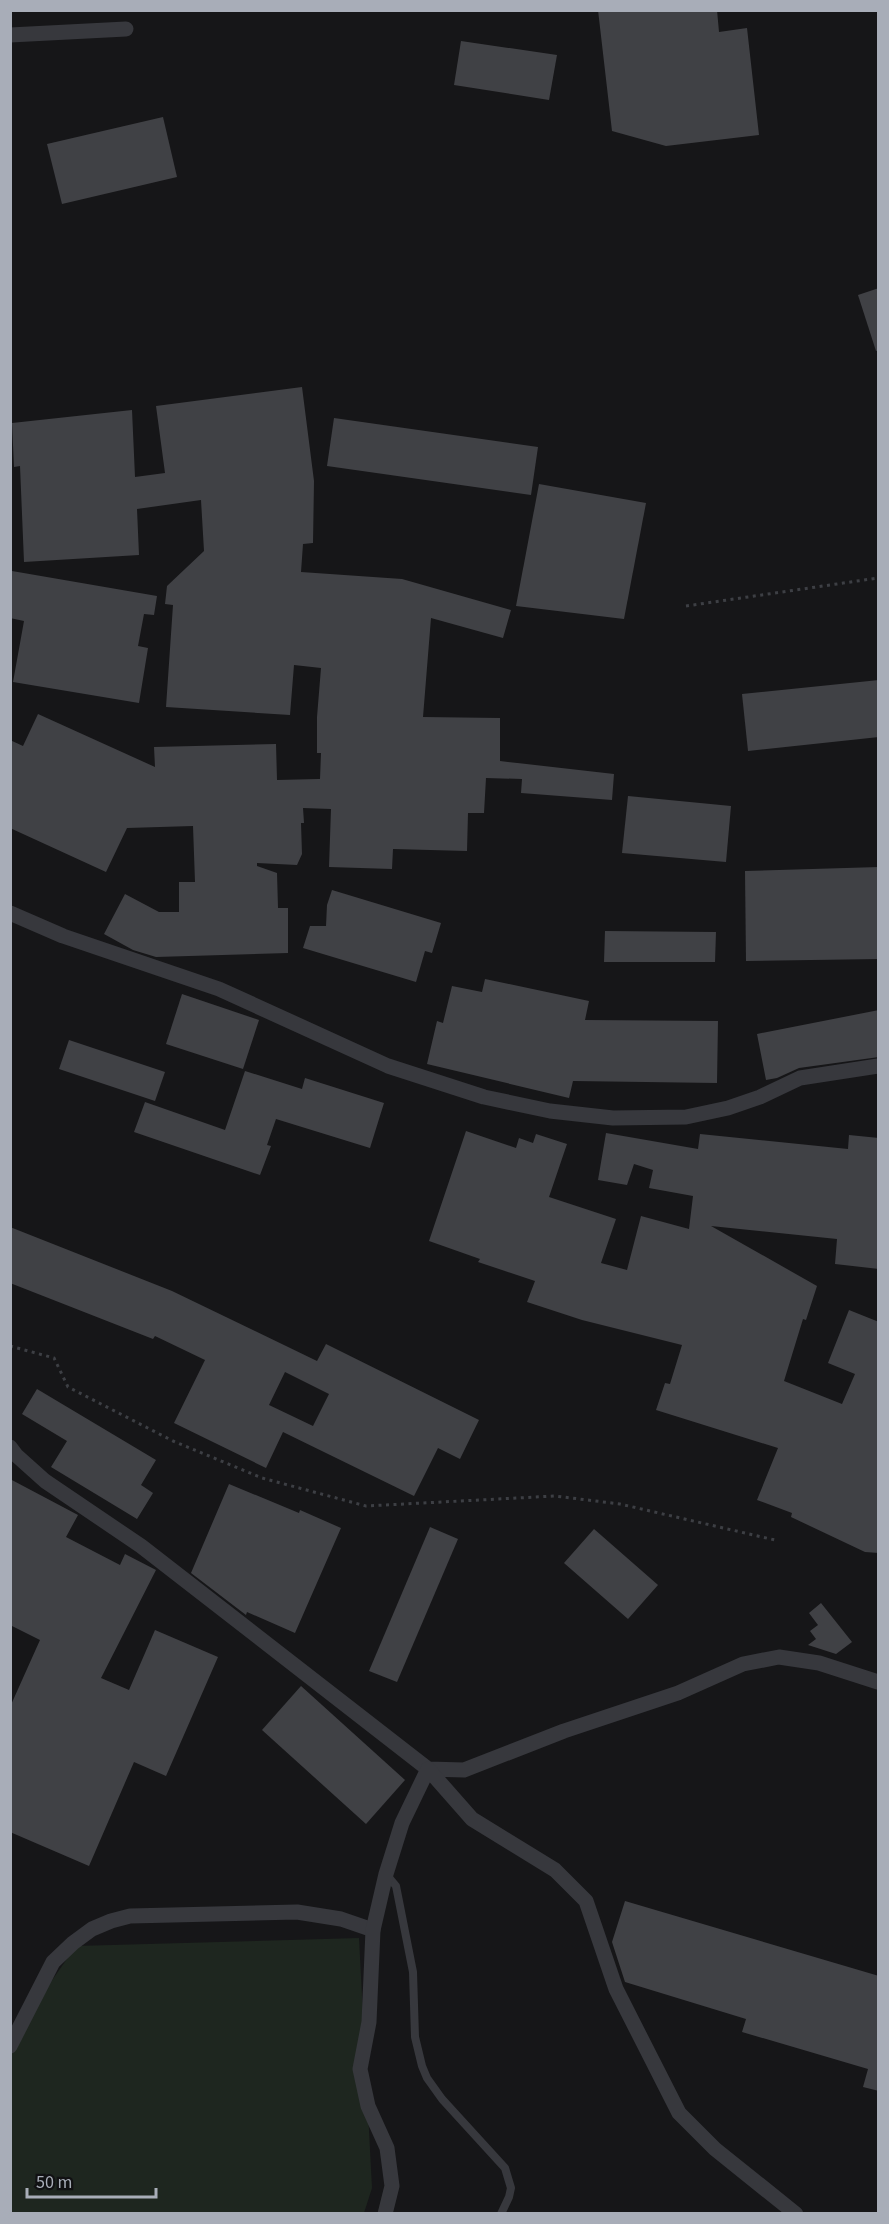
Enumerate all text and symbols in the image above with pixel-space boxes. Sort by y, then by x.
scale bar [27,2161,156,2199]
text: 50 m [36,2170,72,2195]

